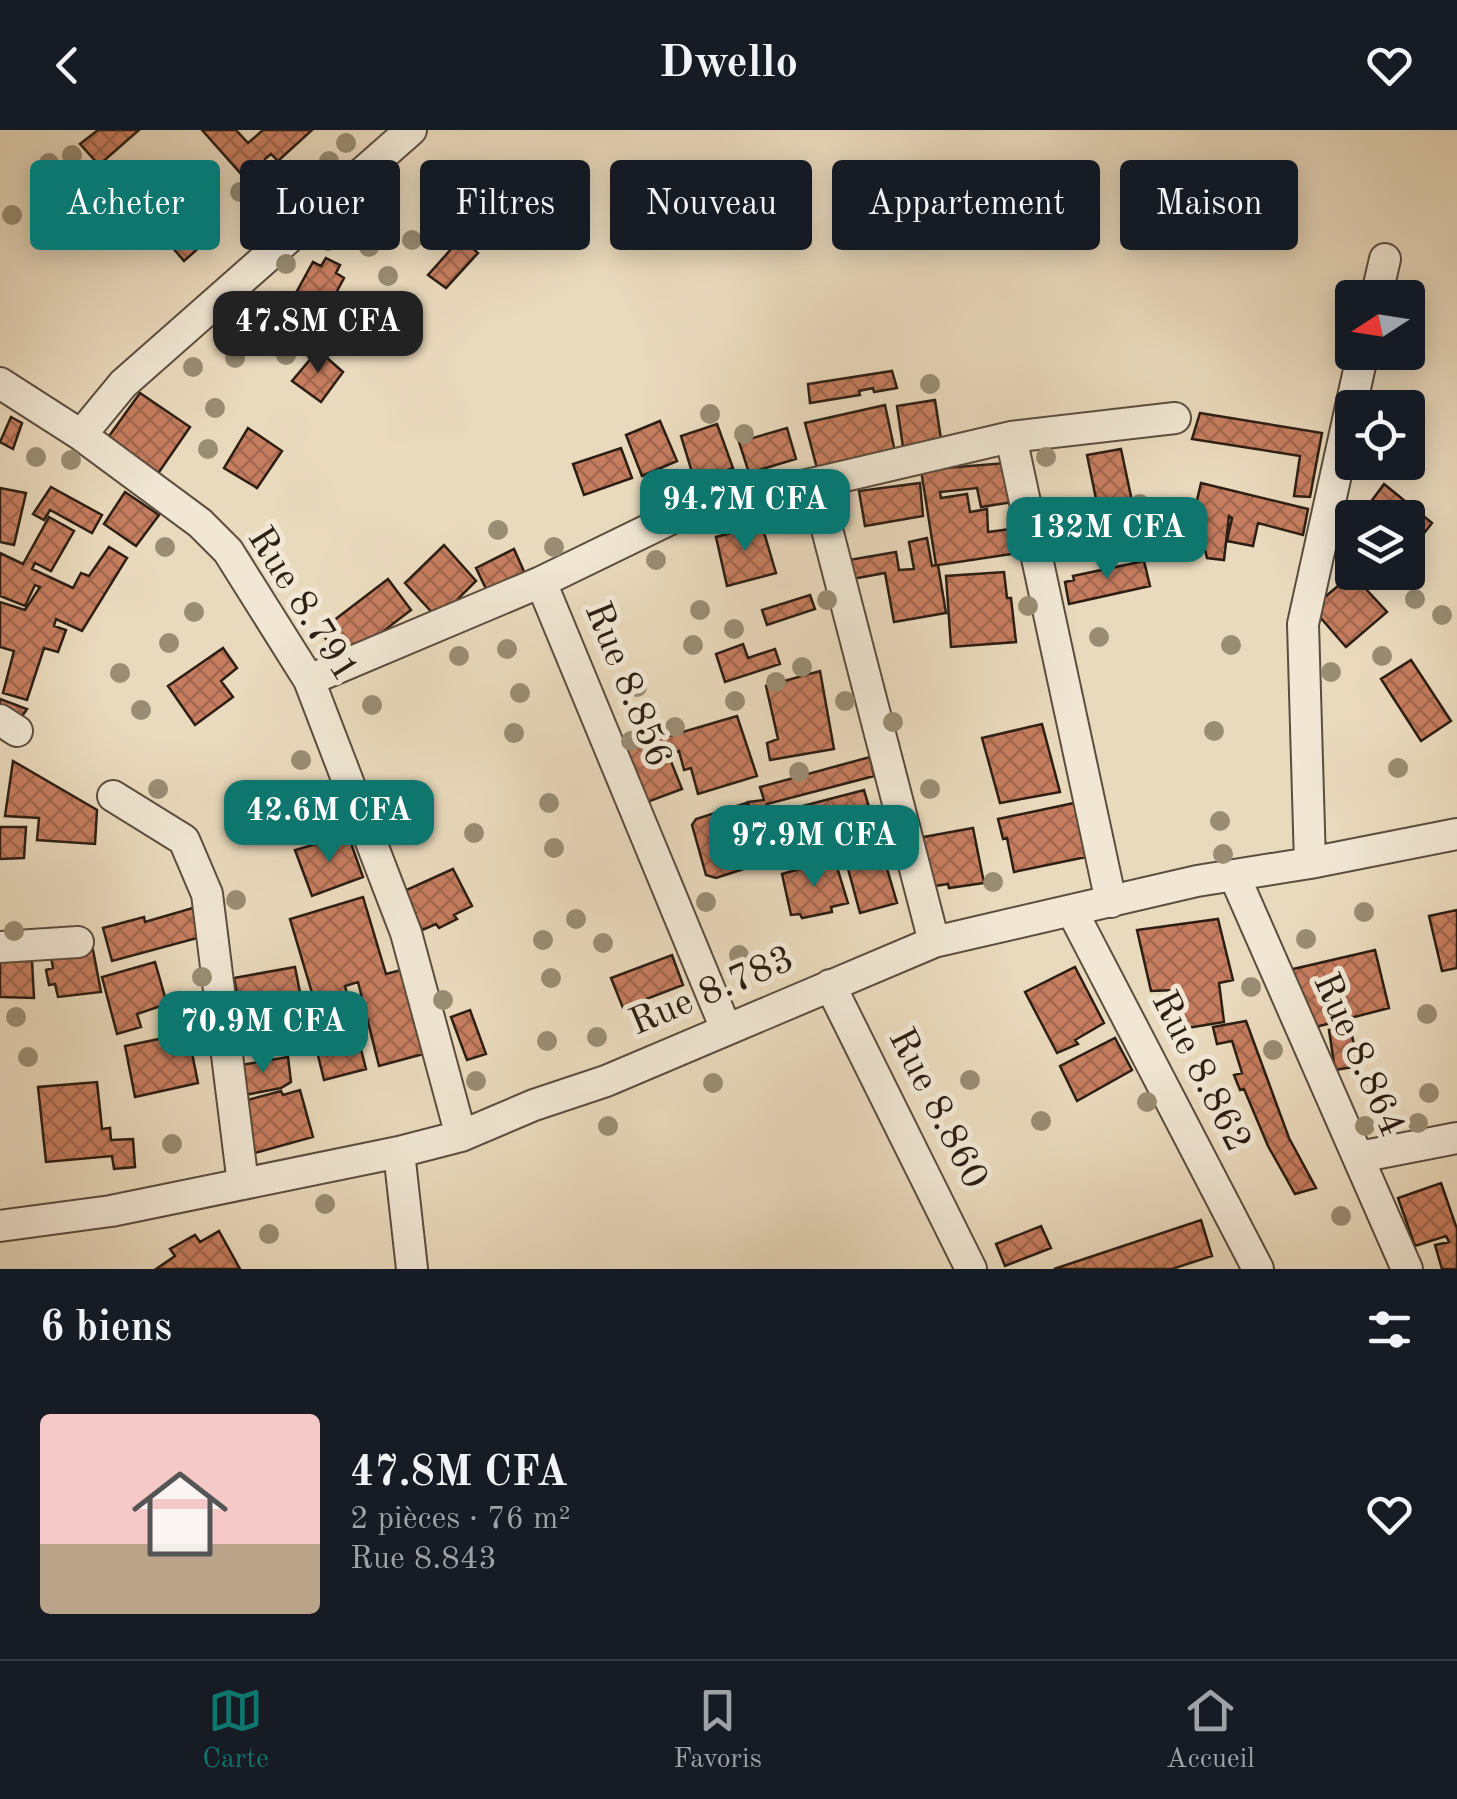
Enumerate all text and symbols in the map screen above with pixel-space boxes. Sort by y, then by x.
icon: back [40,38,95,93]
icon: heart [1362,38,1417,93]
text: Dwello [659,42,798,87]
chip: Acheter [30,160,220,250]
chip: Louer [240,160,400,250]
chip: Filtres [420,160,590,250]
chip: Nouveau [610,160,812,250]
chip: Appartement [832,160,1100,250]
chip: Maison [1120,160,1298,250]
north arrow [1335,280,1425,370]
map controls [1335,280,1425,590]
pin: 47.8M CFA [204,291,432,376]
text: 47.8M CFA [235,307,401,339]
button: locate [1335,390,1425,480]
pin: 94.7M CFA [631,469,859,554]
text: 94.7M CFA [662,485,828,517]
pin: 132M CFA [1004,497,1210,582]
button: layers [1335,500,1425,590]
text: 132M CFA [1029,513,1186,545]
street label: Rue 8.791 [240,521,364,689]
street label: Rue 8.856 [577,597,677,773]
pin: 42.6M CFA [215,780,443,865]
text: 42.6M CFA [246,796,412,828]
pin: 97.9M CFA [700,805,928,890]
text: 97.9M CFA [731,821,897,853]
street label: Rue 8.783 [624,940,800,1044]
street label: Rue 8.864 [1305,968,1411,1142]
street label: Rue 8.862 [1143,986,1257,1158]
pin: 70.9M CFA [149,991,377,1076]
text: 70.9M CFA [180,1007,346,1039]
street label: Rue 8.860 [880,1023,994,1195]
icon: filters [1362,1302,1417,1357]
text: 6 biens [40,1308,172,1350]
text: 47.8M CFA [350,1453,568,1495]
icon: home [120,1454,240,1574]
icon: heart [1362,1487,1417,1542]
text: 2 pièces · 76 m² [350,1504,571,1536]
text: Rue 8.843 [350,1544,497,1576]
tab: Carte [202,1683,269,1778]
tab: Favoris [673,1683,762,1778]
tab: Accueil [1166,1683,1255,1778]

